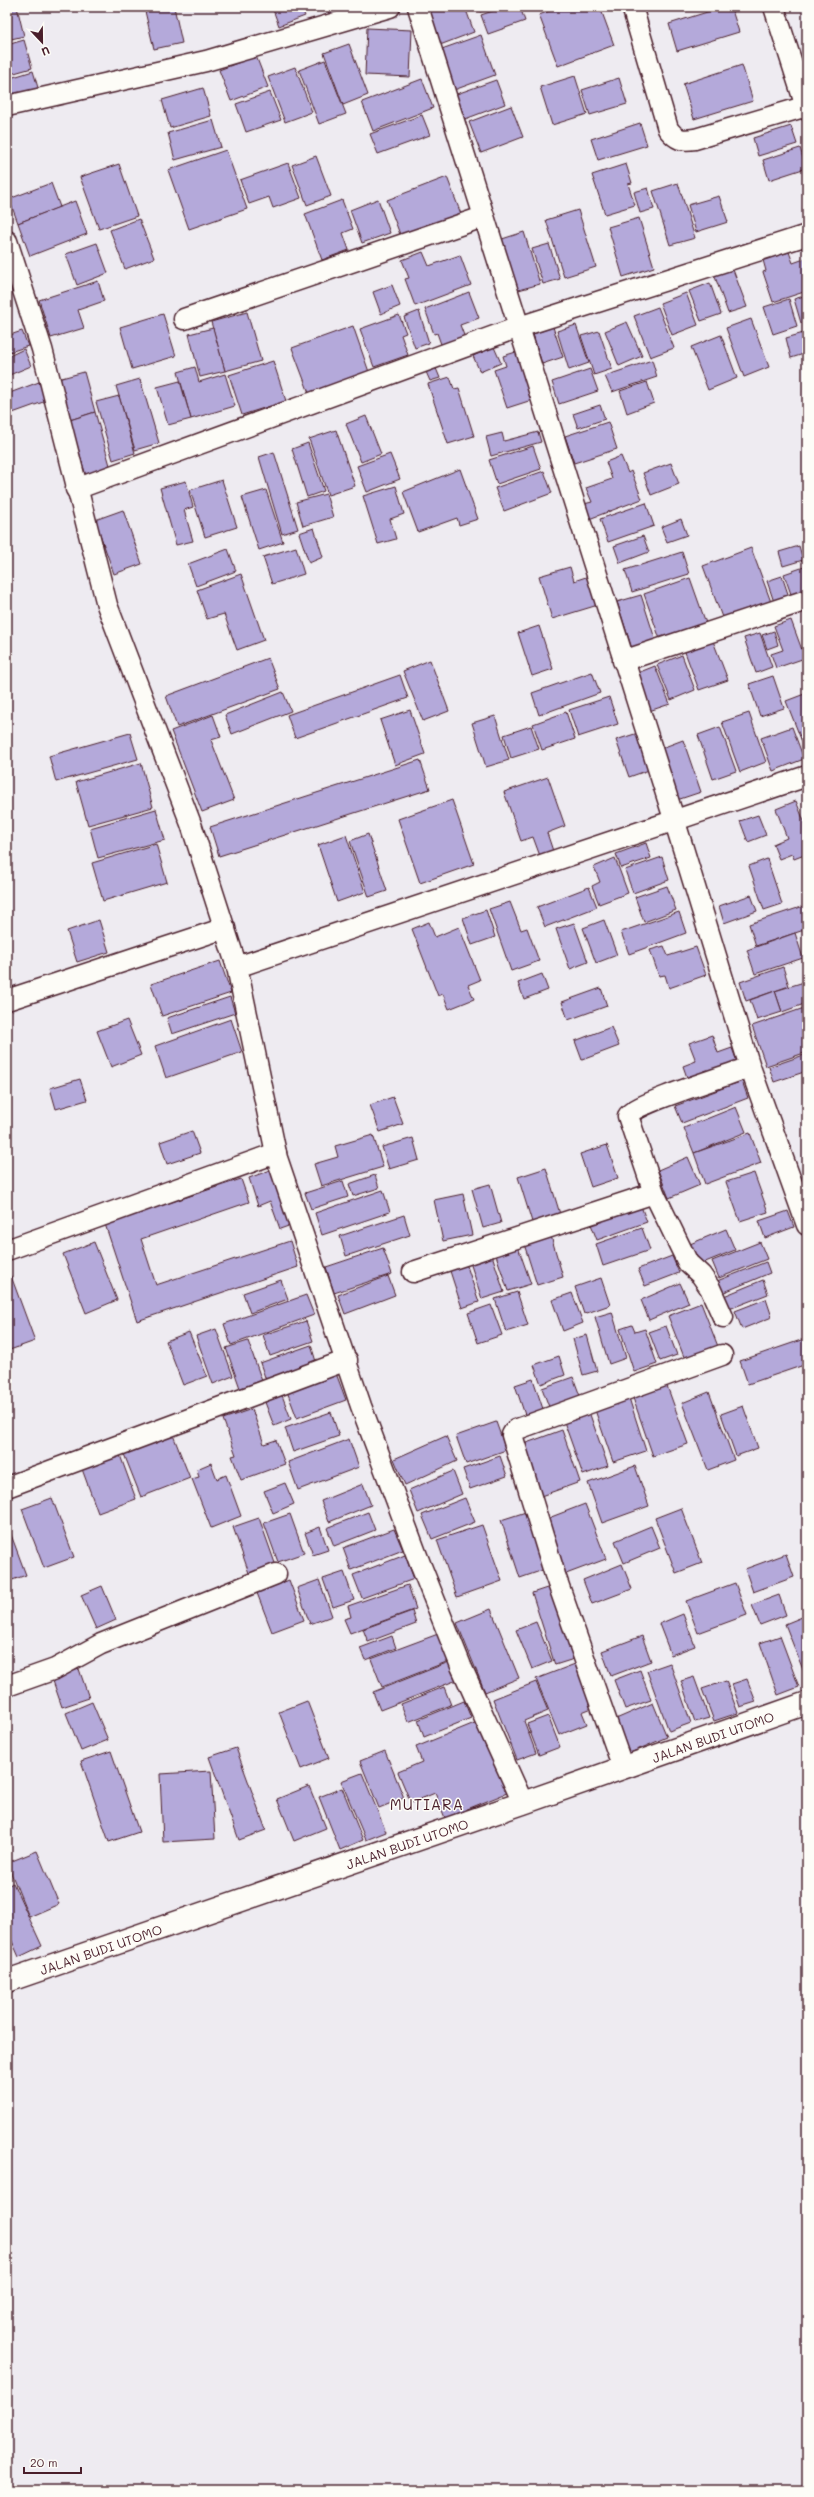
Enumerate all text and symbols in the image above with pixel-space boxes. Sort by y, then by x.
north arrow [22,22,62,62]
text: U [40,43,52,60]
street label: JALAN BUDI UTOMO [649,1707,776,1765]
district label: MUTIARA [390,1794,464,1814]
street label: JALAN BUDI UTOMO [343,1814,470,1872]
street label: JALAN BUDI UTOMO [37,1920,164,1978]
scale bar [24,2449,81,2475]
text: 20 m [30,2454,58,2470]

